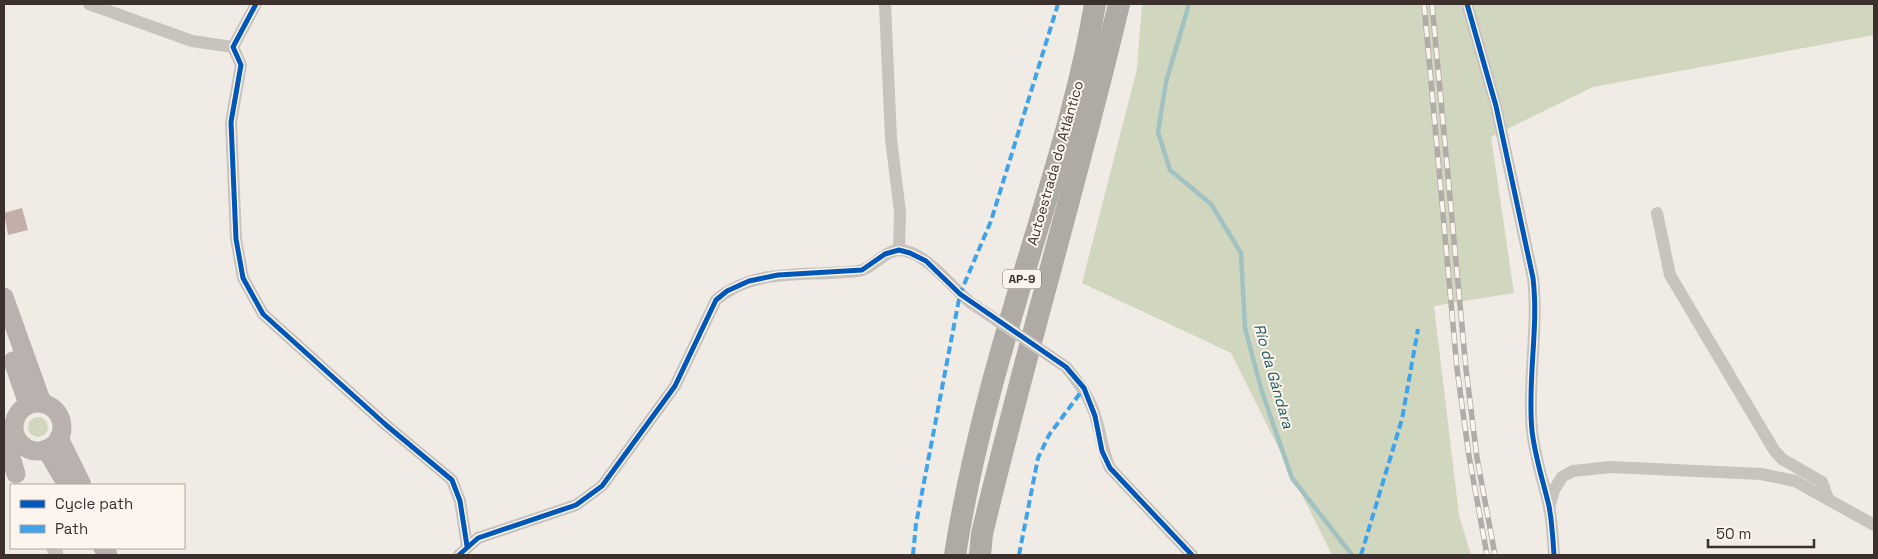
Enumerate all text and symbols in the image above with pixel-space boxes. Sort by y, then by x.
street label: Autoestrada do Atlántico [1023,79,1087,247]
road number: AP-9 [1003,270,1041,288]
water label: Río da Gándara [1250,321,1298,431]
legend [10,484,185,549]
text: Cycle path [55,494,133,513]
scale bar [1708,516,1814,548]
text: Path [55,519,88,538]
text: 50 m [1716,524,1751,543]

